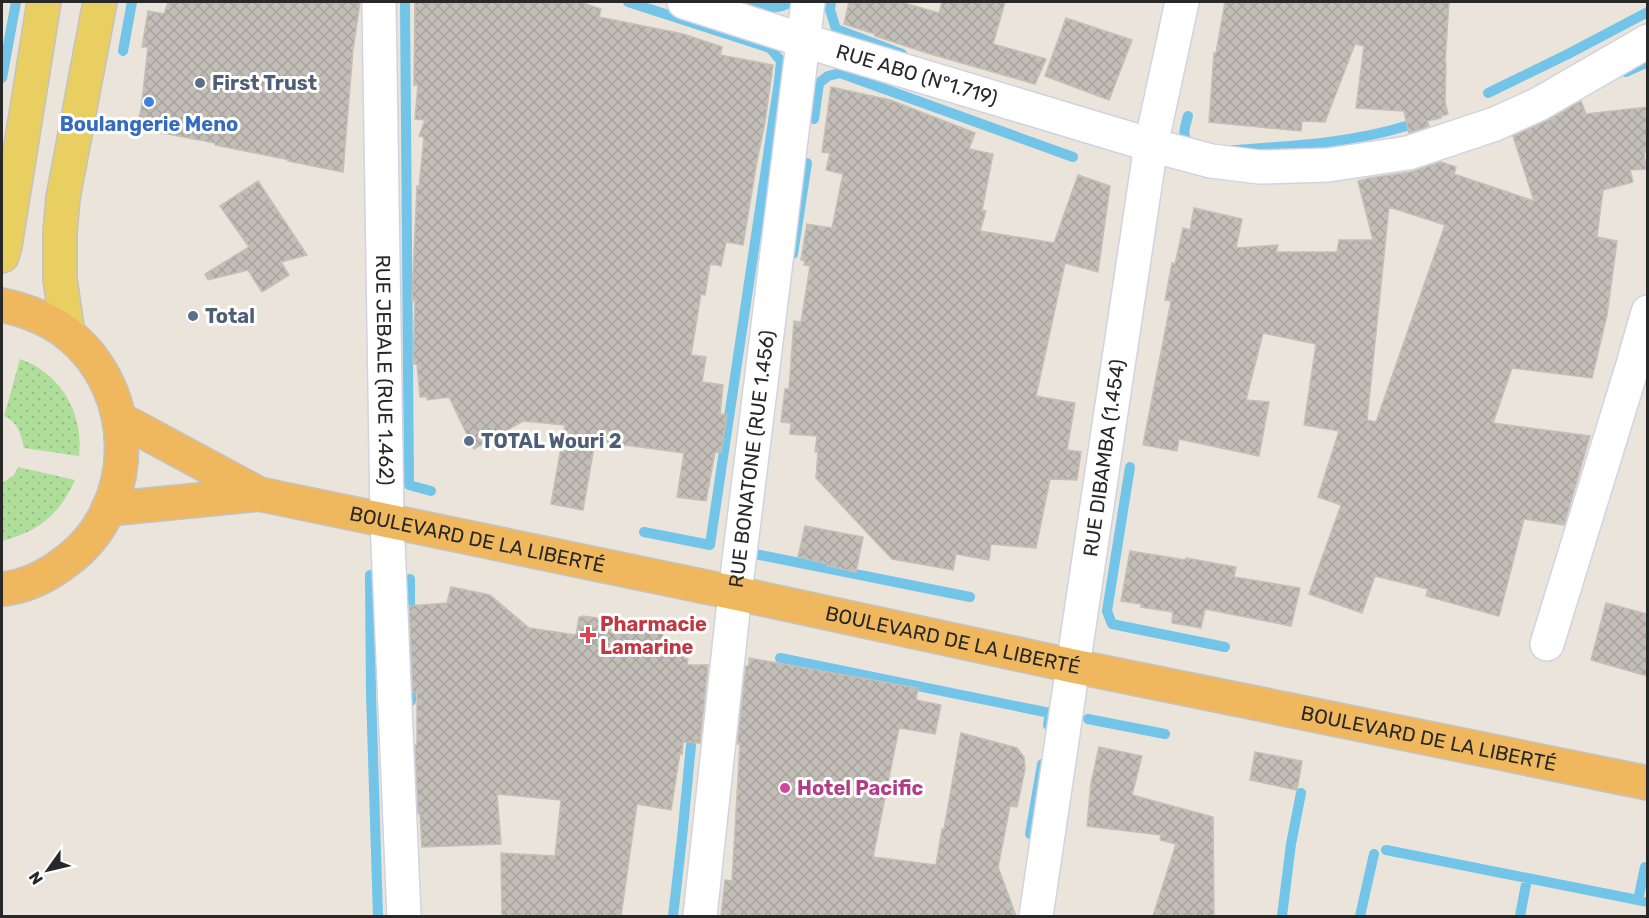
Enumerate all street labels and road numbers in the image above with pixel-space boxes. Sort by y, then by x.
street label: RUE ABO (N°1.719) [833,39,1000,110]
street label: RUE JEBALE (RUE 1.462) [371,254,398,486]
street label: RUE BONATONE (RUE 1.456) [724,329,779,589]
street label: RUE DIBAMBA (1.454) [1078,358,1130,558]
street label: BOULEVARD DE LA LIBERTÉ [348,501,607,578]
street label: BOULEVARD DE LA LIBERTÉ [823,601,1082,679]
street label: BOULEVARD DE LA LIBERTÉ [1299,701,1559,776]

